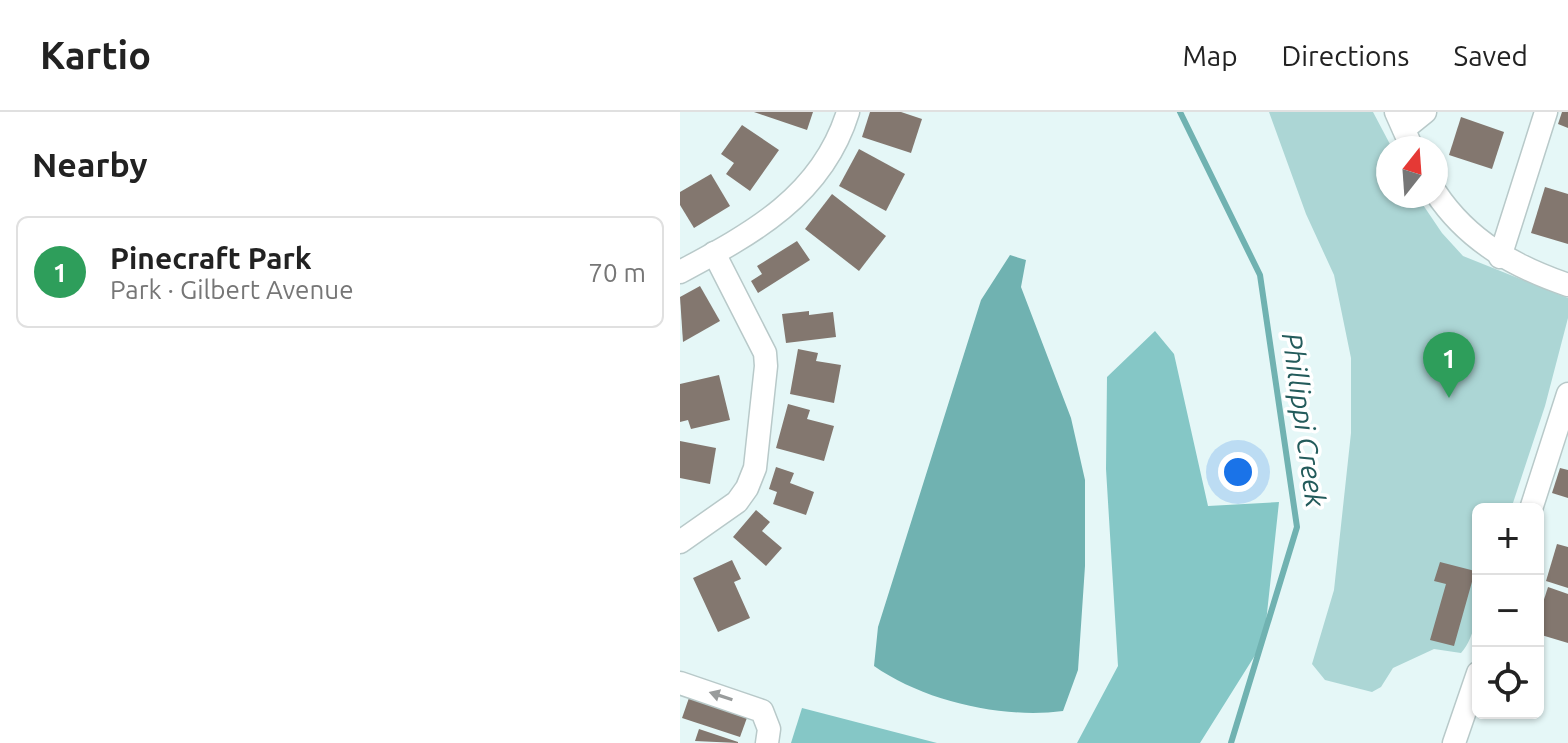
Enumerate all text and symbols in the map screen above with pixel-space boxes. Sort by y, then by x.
text: Kartio [40,34,151,76]
text: Map [1182,40,1238,71]
text: Directions [1282,40,1409,71]
text: Saved [1453,40,1528,71]
north arrow [1376,136,1448,208]
text: Nearby [32,145,147,183]
text: Pinecraft Park [110,241,312,275]
text: 1 [53,258,67,287]
text: 70 m [588,258,646,287]
text: Park · Gilbert Avenue [110,275,354,304]
water label: Phillippi Creek [1277,331,1332,510]
pin: 1 [1423,332,1475,398]
your location [1218,452,1258,492]
map controls [1472,503,1544,719]
button: + [1472,503,1544,575]
button: − [1472,575,1544,647]
button: locate [1472,647,1544,719]
one-way arrow [709,689,733,701]

